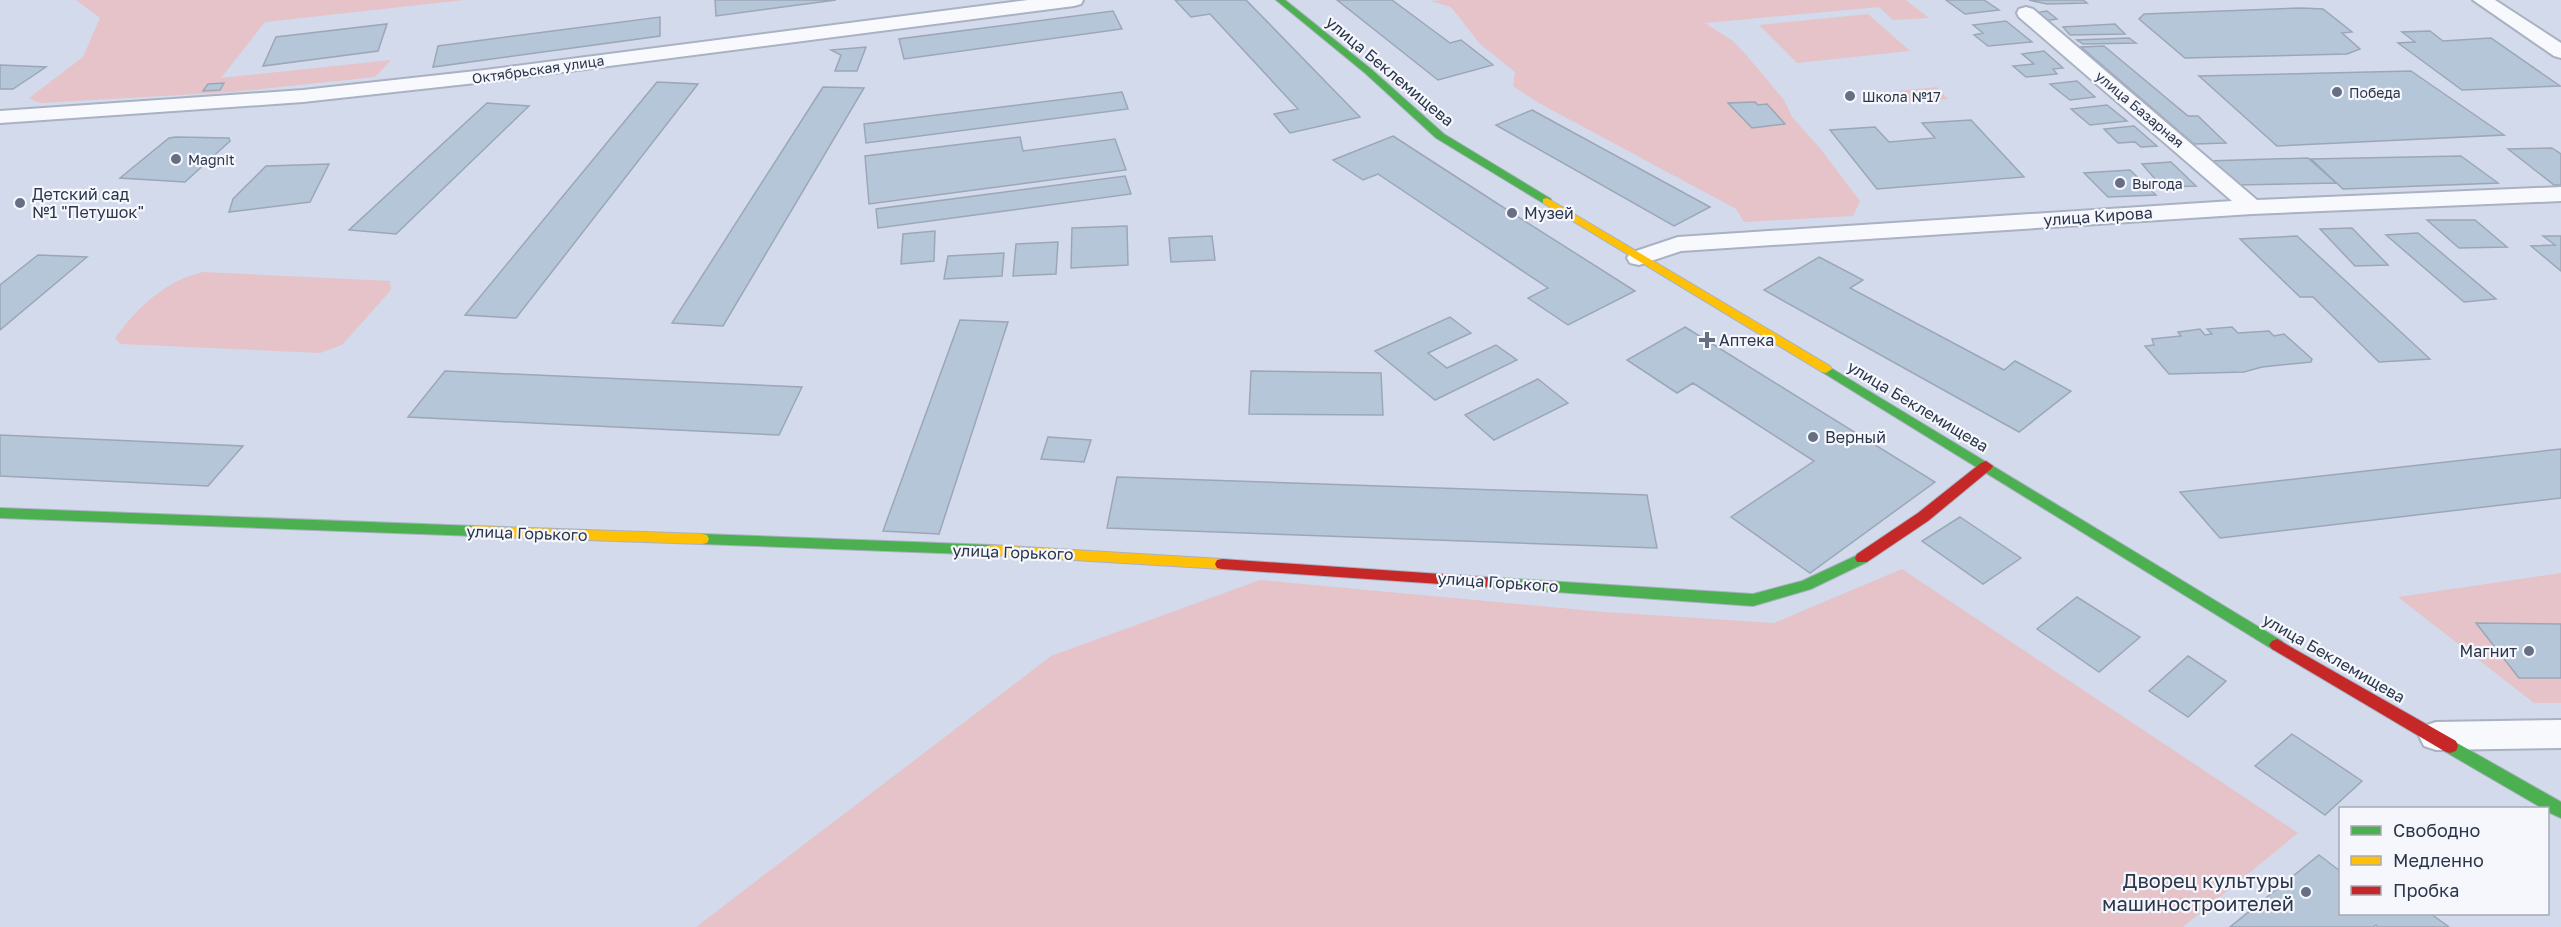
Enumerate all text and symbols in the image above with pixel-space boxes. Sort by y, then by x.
street label: улица Беклемищева [1322,12,1458,130]
street label: Октябрьская улица [471,51,605,87]
street label: улица Базарная [2092,67,2188,151]
place label: Победа [2349,84,2401,101]
marker: Победа [2330,85,2344,99]
place label: Школа №17 [1862,88,1941,105]
marker: Школа №17 [1843,89,1857,103]
place label: Magnit [188,151,235,168]
marker: Magnit [169,152,183,166]
place label: Выгода [2132,175,2183,192]
marker: Выгода [2113,176,2127,190]
place label: Детский сад №1 "Петушок" [32,184,144,222]
marker: Детский сад №1 "Петушок" [13,196,27,210]
street label: улица Кирова [2043,202,2153,230]
place label: Музей [1524,203,1574,223]
marker: Музей [1505,206,1519,220]
place label: Аптека [1719,330,1774,350]
marker: Аптека [1700,333,1714,347]
street label: улица Беклемищева [1844,356,1992,456]
place label: Верный [1825,427,1886,447]
marker: Верный [1806,430,1820,444]
street label: улица Горького [466,521,588,545]
street label: улица Горького [952,540,1074,564]
street label: улица Горького [1437,568,1559,596]
street label: улица Беклемищева [2259,609,2409,707]
place label: Магнит [2459,641,2517,661]
marker: Магнит [2522,644,2536,658]
legend [2339,807,2549,915]
text: Свободно [2393,819,2480,841]
text: Медленно [2393,849,2484,871]
place label: Дворец культуры машиностроителей [2102,868,2294,915]
text: Пробка [2393,879,2459,901]
marker: Дворец культуры машиностроителей [2299,885,2313,899]

